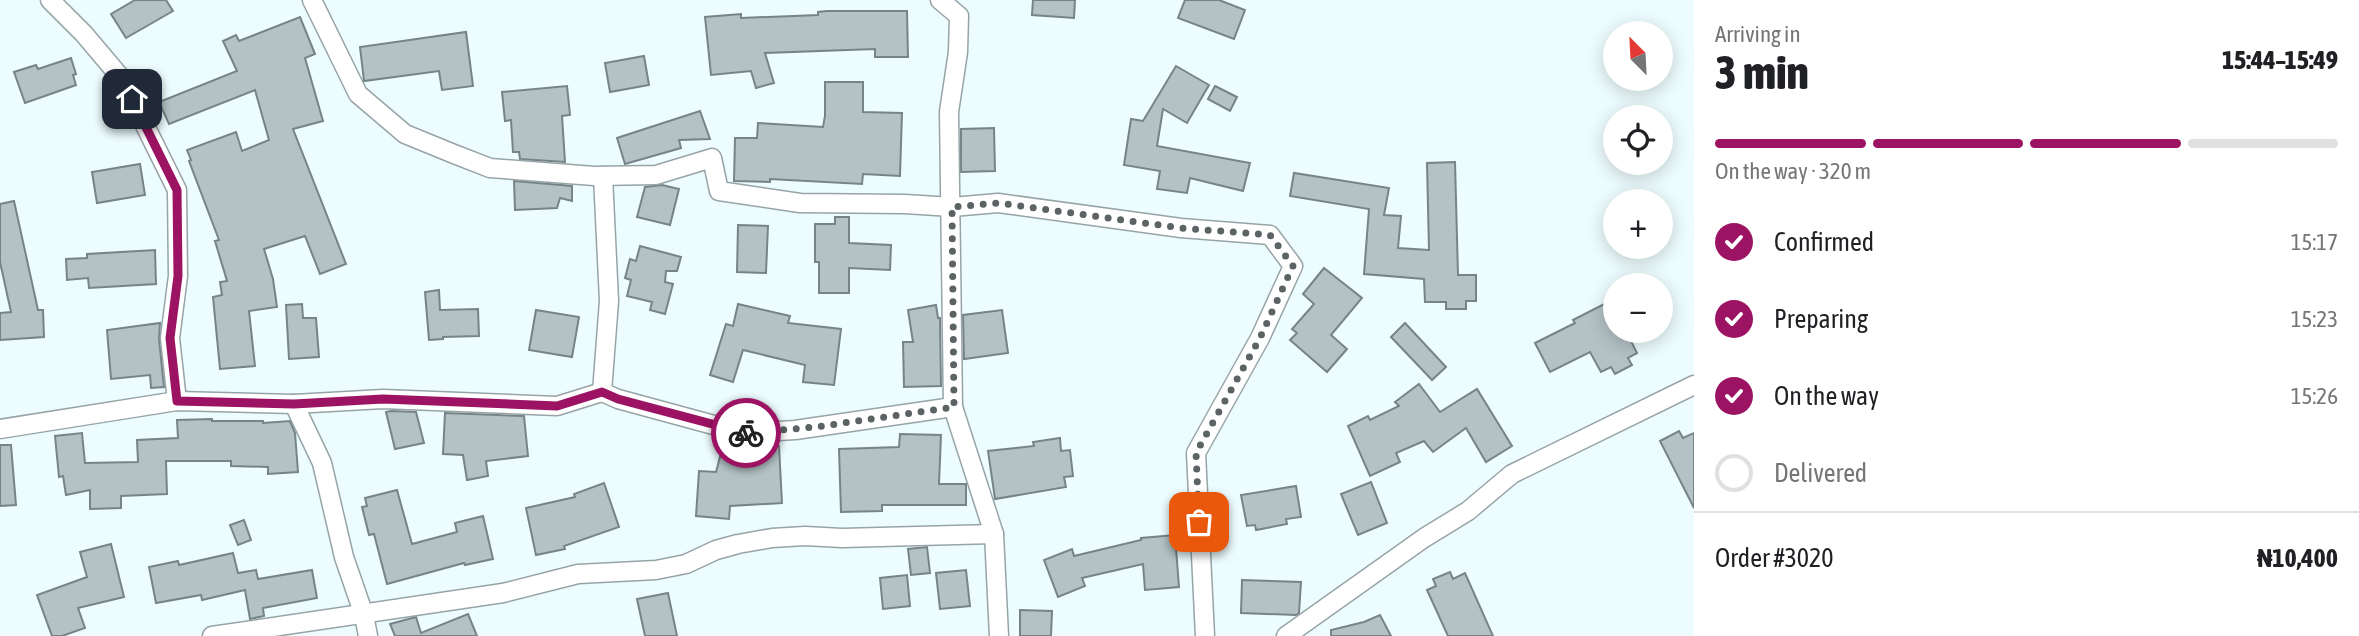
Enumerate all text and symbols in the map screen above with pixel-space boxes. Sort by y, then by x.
north arrow [1603,21,1673,91]
map controls [1603,21,1673,343]
text: Arriving in [1715,21,1801,47]
text: 15:44–15:49 [2222,45,2338,75]
text: 3 min [1715,46,1809,99]
pin [102,69,162,129]
icon: home [113,80,151,118]
button: locate [1603,105,1673,175]
text: On the way · 320 m [1715,158,1871,184]
button: + [1603,189,1673,259]
icon: check [1715,223,1753,261]
text: Confirmed [1774,227,1874,257]
text: 15:17 [2291,229,2338,255]
button: − [1603,273,1673,343]
icon: check [1715,300,1753,338]
text: Preparing [1774,304,1868,334]
text: 15:23 [2291,306,2338,332]
icon: check [1715,377,1753,415]
text: On the way [1774,381,1879,411]
text: 15:26 [2291,383,2338,409]
courier [711,398,781,468]
icon: bike [727,414,765,452]
text: Delivered [1774,458,1867,488]
pin [1169,492,1229,552]
icon: bag [1180,503,1218,541]
text: Order #3020 [1715,543,1834,573]
text: ₦10,400 [2257,543,2338,573]

